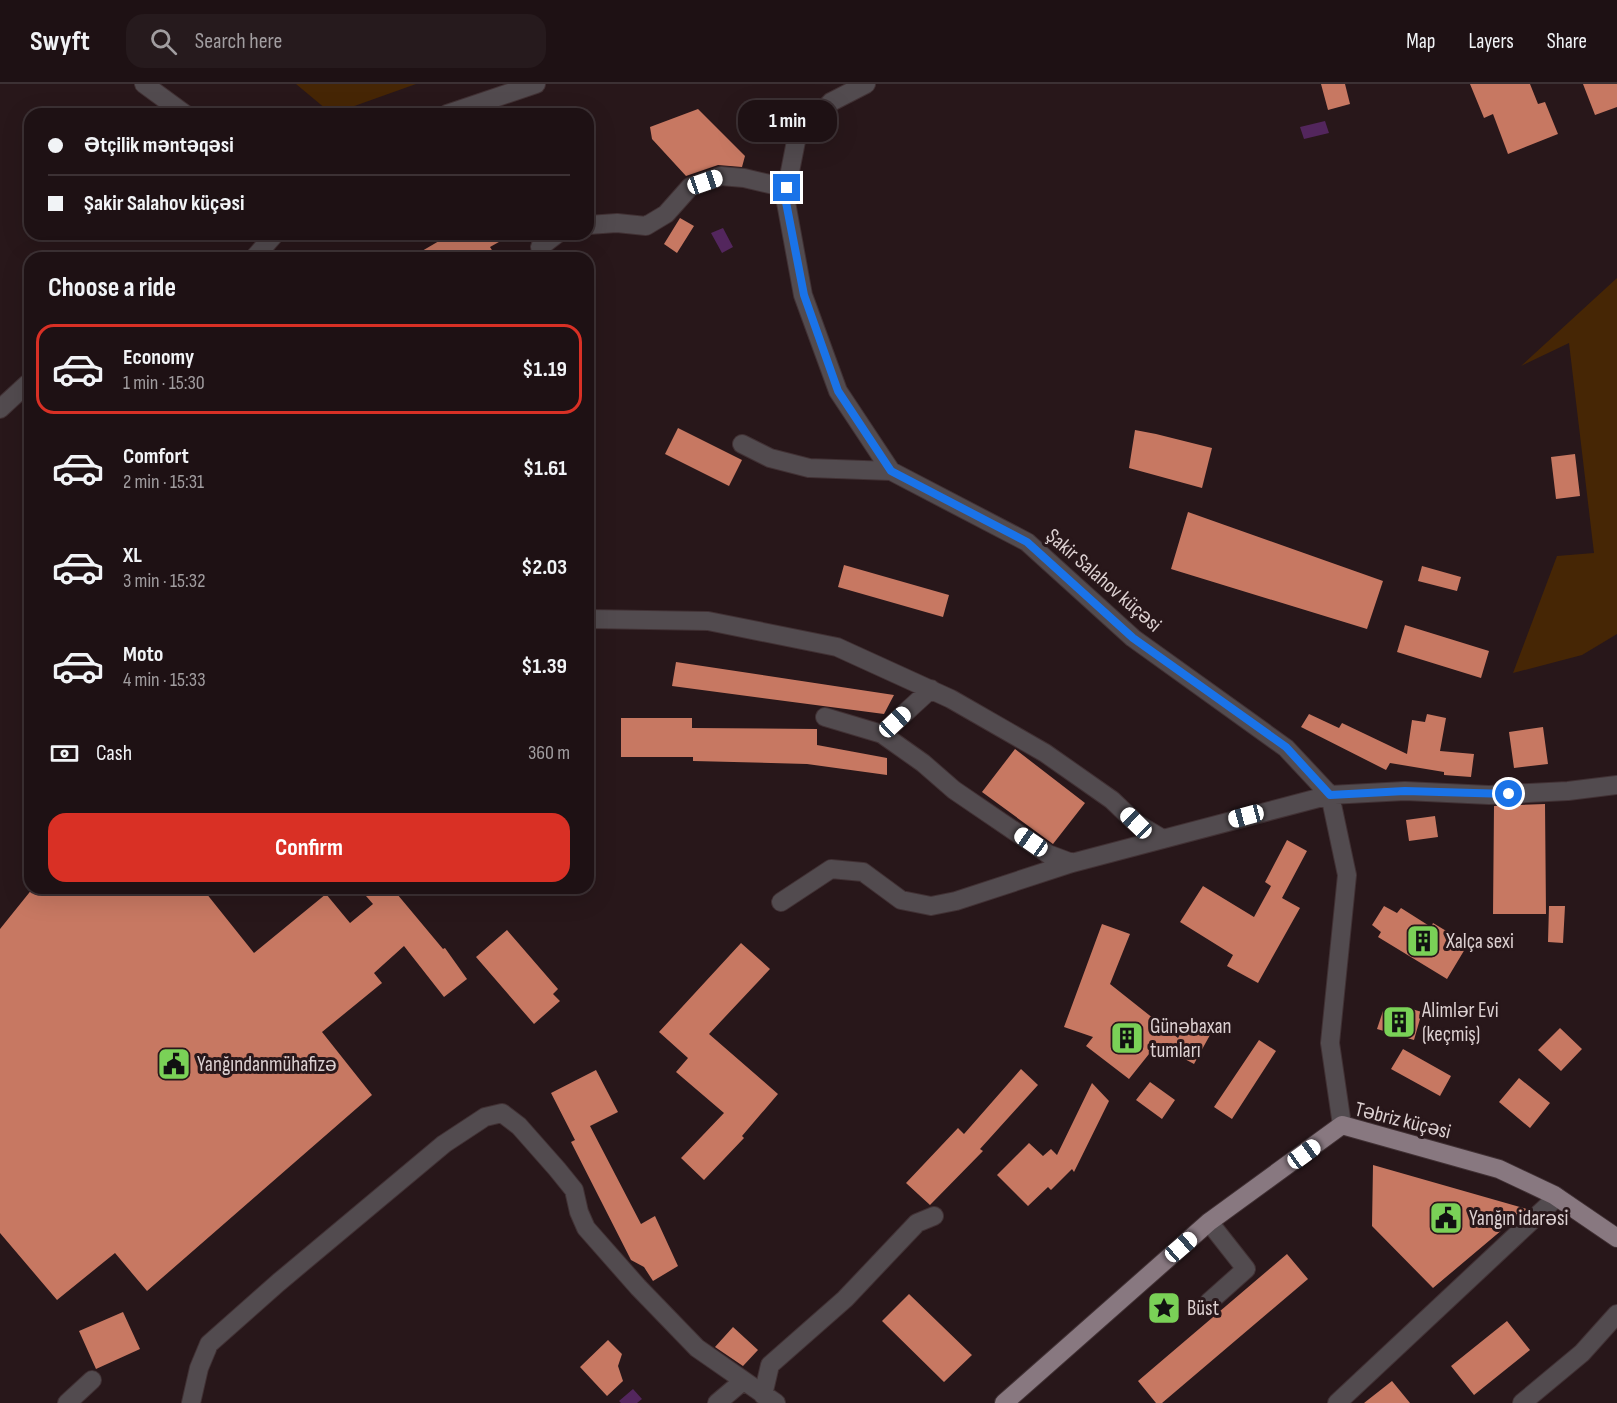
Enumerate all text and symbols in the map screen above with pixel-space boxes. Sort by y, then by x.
search box [126,14,546,68]
text: Swyft [30,25,90,58]
icon: search [147,25,180,58]
text: Search here [195,28,282,55]
text: Map [1406,29,1435,54]
text: Layers [1468,29,1514,54]
text: Share [1547,29,1587,54]
callout: 1 min [738,101,836,143]
text: 1 min [769,109,806,133]
text: Ətçilik məntəqəsi [84,132,234,159]
car [685,168,725,196]
route end [773,174,800,201]
text: Şakir Salahov küçəsi [84,190,244,217]
text: Choose a ride [48,272,176,304]
icon: car [51,342,105,396]
text: Economy [123,344,194,371]
text: $1.19 [522,356,567,383]
text: 1 min · 15:30 [123,371,205,395]
icon: car [51,441,105,495]
text: Comfort [123,443,189,470]
text: $1.61 [523,455,567,482]
text: 2 min · 15:31 [123,470,204,494]
street label: Şakir Salahov küçəsi [1041,523,1167,637]
icon: car [51,540,105,594]
text: XL [123,542,142,569]
text: $2.03 [521,554,567,581]
text: 3 min · 15:32 [123,569,205,593]
icon: car [51,639,105,693]
text: Moto [123,641,163,668]
text: $1.39 [521,653,567,680]
text: 4 min · 15:33 [123,668,206,692]
car [876,703,914,741]
icon: cash [48,737,81,770]
text: Cash [96,740,132,767]
text: 360 m [528,741,570,765]
route start [1495,780,1522,807]
car [1226,803,1266,829]
car [1117,804,1155,842]
button: Confirm [48,813,570,882]
car [1011,824,1051,860]
building icon: Xalça sexi [1405,923,1441,959]
place label: Xalça sexi [1445,929,1514,954]
place label: Alimlər Evi (keçmiş) [1421,998,1499,1047]
building icon: Alimlər Evi (keçmiş) [1381,1004,1417,1040]
place label: Günəbaxan tumları [1150,1014,1231,1063]
building icon: Günəbaxan tumları [1109,1020,1145,1056]
public building icon: Yanğındanmühafizə [156,1046,192,1082]
place label: Yanğındanmühafizə [197,1052,337,1077]
street label: Təbriz küçəsi [1352,1096,1453,1144]
car [1284,1136,1324,1172]
public building icon: Yanğın idarəsi [1428,1200,1464,1236]
place label: Yanğın idarəsi [1469,1206,1568,1231]
car [1162,1228,1200,1266]
place icon: Büst [1146,1290,1182,1326]
place label: Büst [1187,1296,1219,1321]

